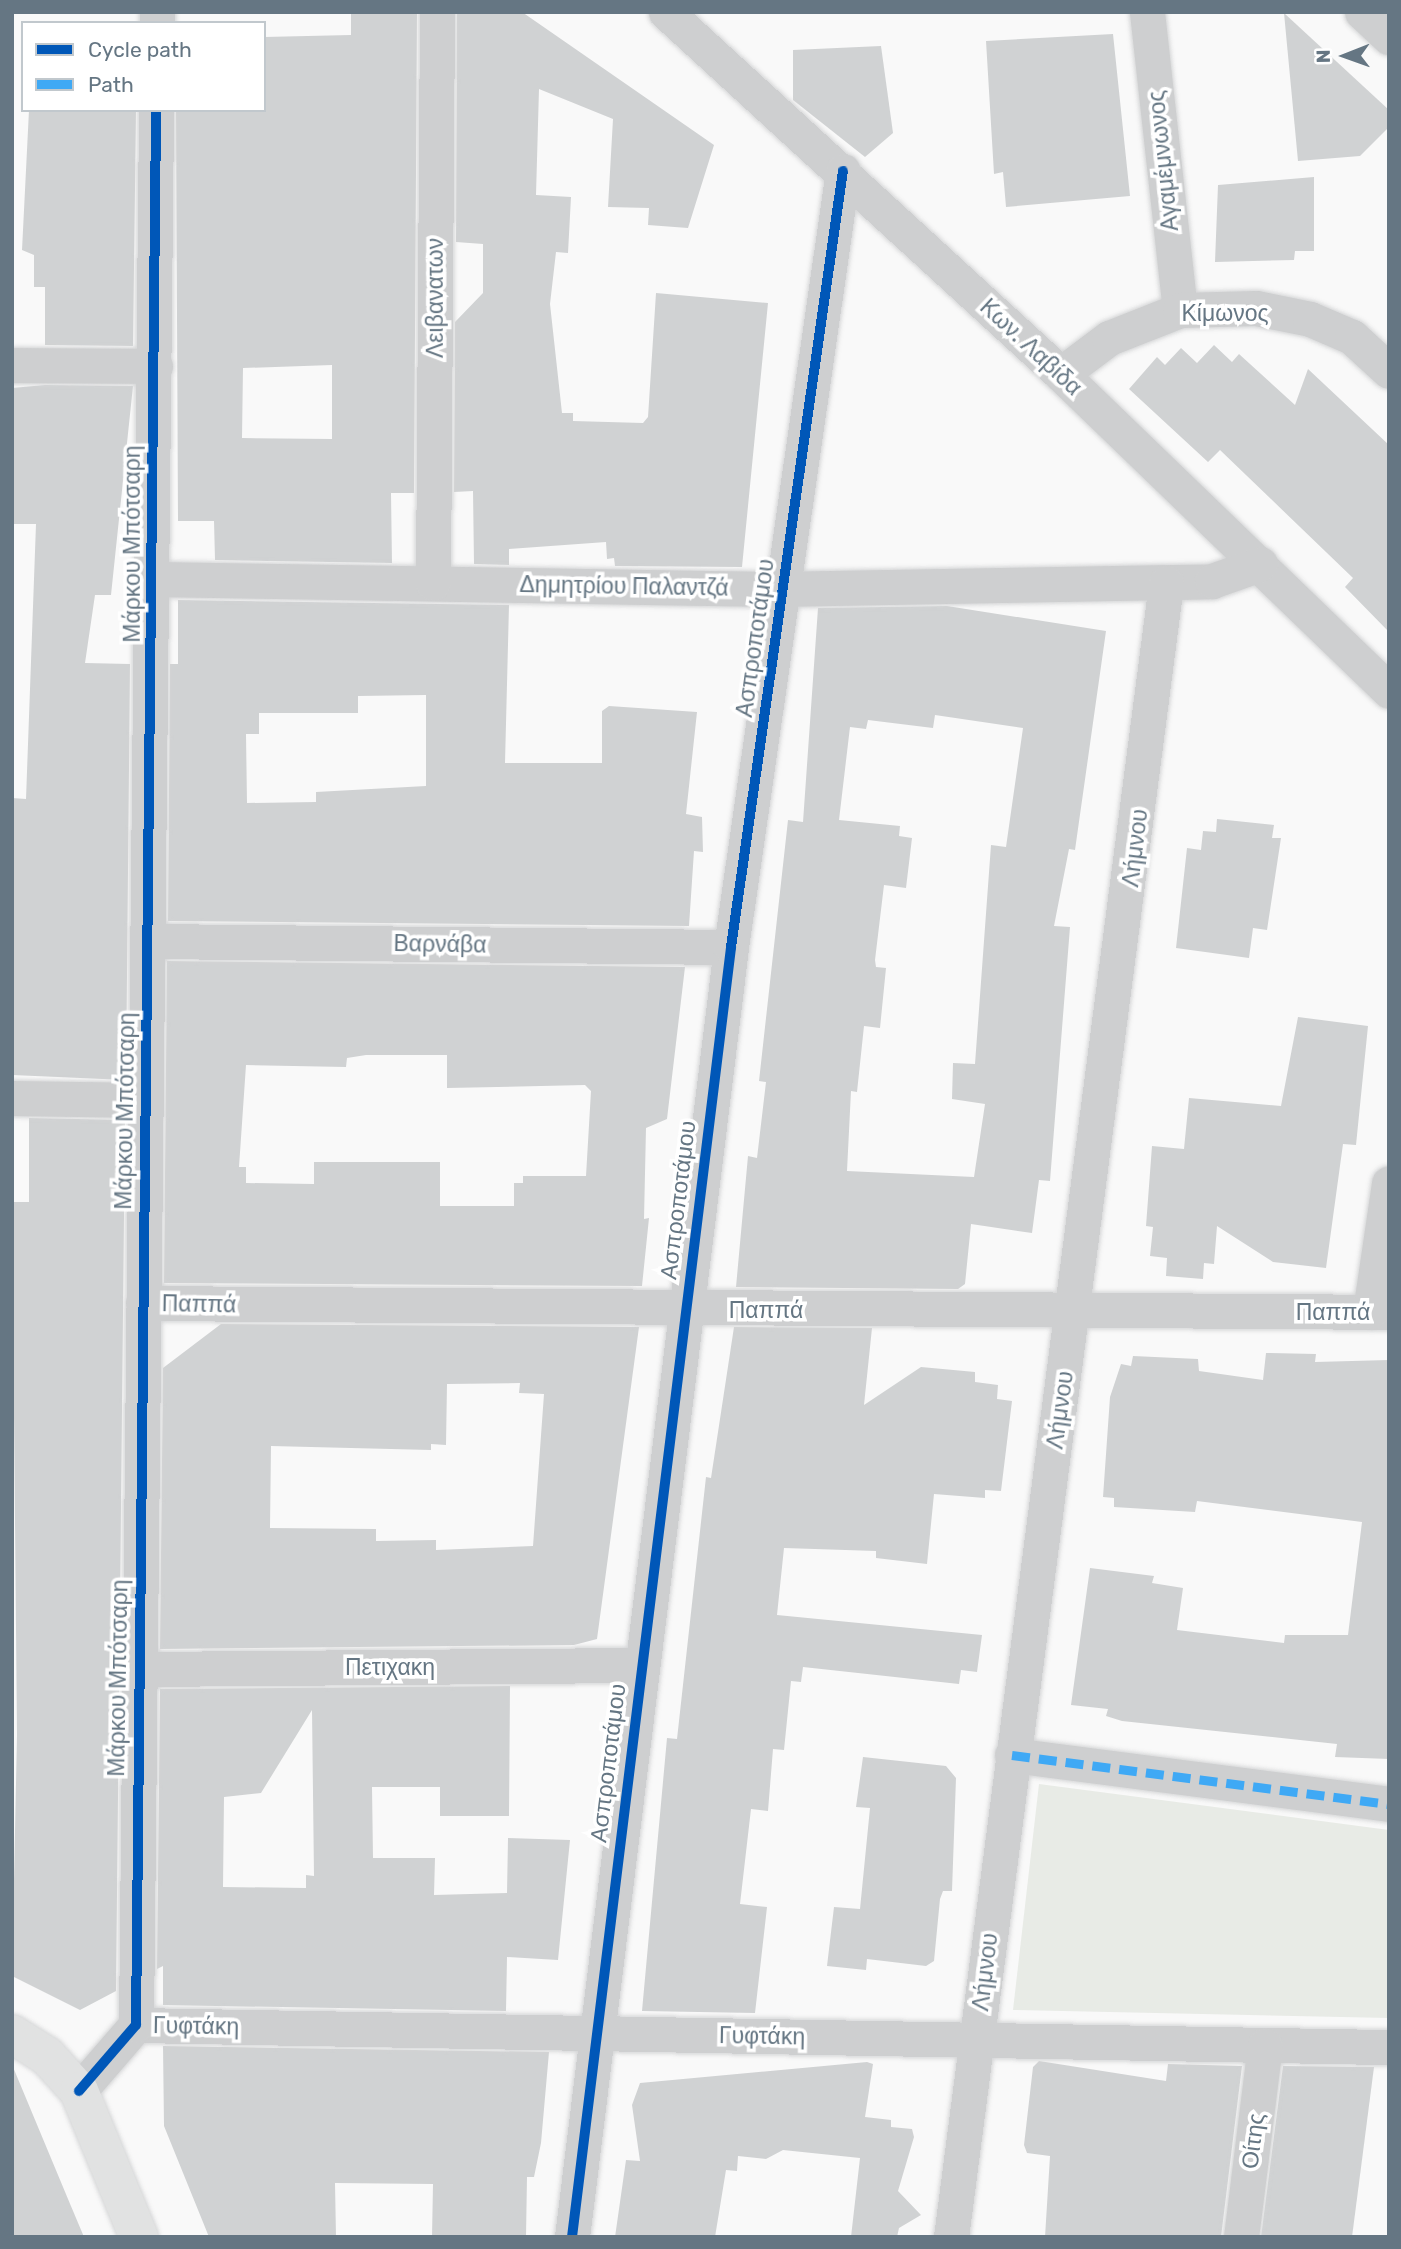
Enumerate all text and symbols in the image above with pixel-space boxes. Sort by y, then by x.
legend [21,21,266,112]
north arrow [1310,21,1380,91]
text: Cycle path [88,37,192,62]
text: N [1312,49,1335,63]
text: Path [88,72,134,97]
street label: Αγαμέμνωνος [1142,89,1184,233]
street label: Λειβανατων [421,238,449,358]
street label: Κων. Λαβίδα [974,293,1088,401]
street label: Κίμωνος [1181,299,1269,327]
street label: Μάρκου Μπότσαρη [118,445,146,643]
street label: Ασπροποτάμου [730,557,780,719]
street label: Δημητρίου Παλαντζά [519,570,729,602]
street label: Λήμνου [1117,807,1153,889]
street label: Βαρνάβα [393,929,487,959]
street label: Μάρκου Μπότσαρη [109,1012,141,1210]
street label: Ασπροποτάμου [655,1119,701,1281]
street label: Παππά [161,1290,237,1318]
street label: Παππά [729,1296,803,1324]
street label: Παππά [1296,1298,1370,1326]
street label: Λήμνου [1041,1369,1079,1451]
street label: Μάρκου Μπότσαρη [102,1579,134,1777]
street label: Πετιχακη [345,1653,435,1681]
street label: Ασπροποτάμου [585,1682,631,1844]
street label: Λήμνου [967,1931,1003,2013]
street label: Γυφτάκη [153,2011,239,2041]
street label: Γυφτάκη [719,2021,805,2051]
street label: Οίτης [1236,2112,1270,2170]

